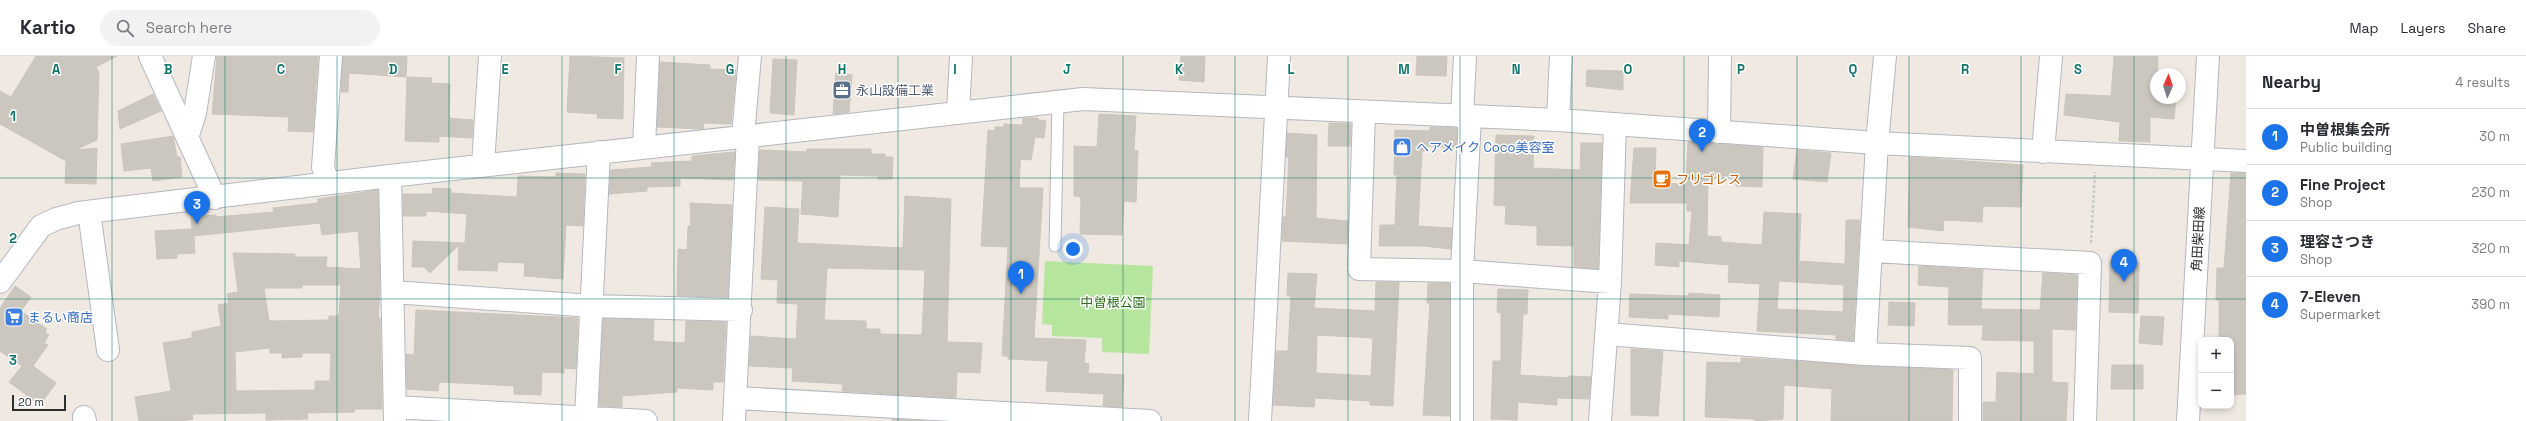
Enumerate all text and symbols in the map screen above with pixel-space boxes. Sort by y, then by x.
search box [100,10,380,46]
text: Kartio [20,15,76,40]
icon: search [114,17,136,39]
text: Search here [146,18,232,37]
text: Map [2349,19,2379,37]
text: Layers [2401,19,2445,37]
text: Share [2467,19,2506,37]
text: A [52,61,61,78]
text: B [164,61,173,78]
text: C [277,61,285,78]
text: D [389,61,398,78]
text: E [501,61,509,78]
text: F [615,61,622,78]
text: G [726,61,734,78]
text: H [838,61,846,78]
text: I [953,61,957,78]
text: J [1063,61,1071,78]
text: K [1175,61,1184,78]
text: L [1287,61,1295,78]
text: M [1398,61,1410,78]
text: N [1512,61,1520,78]
text: O [1624,61,1633,78]
text: P [1737,61,1745,78]
text: Q [1849,61,1858,78]
text: R [1961,61,1969,78]
text: S [2074,61,2082,78]
north arrow [2150,68,2186,104]
text: Nearby [2262,71,2321,93]
text: 4 results [2455,74,2510,91]
office icon: 永山設備工業 [831,79,853,101]
place label: 永山設備工業 [856,82,934,99]
text: 1 [10,108,16,125]
pin: 2 [1689,119,1715,152]
text: 中曽根集会所 [2300,120,2390,139]
text: 1 [2272,128,2278,145]
text: 30 m [2479,128,2510,145]
shop icon: ヘアメイク Coco美容室 [1391,136,1413,158]
place label: ヘアメイク Coco美容室 [1416,139,1555,156]
text: Public building [2300,139,2392,156]
cafe icon: フリゴレス [1651,168,1673,190]
place label: フリゴレス [1676,171,1741,188]
text: Fine Project [2300,175,2386,194]
text: 2 [2271,184,2279,201]
text: 230 m [2472,184,2510,201]
pin: 3 [184,191,210,224]
text: Shop [2300,194,2332,211]
street label: 角田柴田線 [2188,206,2208,272]
text: 2 [9,230,17,247]
text: 理容さつき [2300,232,2375,251]
your location [1063,239,1083,259]
text: 3 [2271,240,2279,257]
text: 320 m [2471,240,2510,257]
pin: 4 [2111,249,2137,282]
text: Shop [2300,251,2332,268]
pin: 1 [1008,261,1034,294]
text: 7-Eleven [2300,287,2361,306]
park label: 中曽根公園 [1080,294,1146,311]
text: 4 [2271,296,2279,313]
text: 390 m [2471,296,2510,313]
supermarket icon: まるい商店 [3,306,25,328]
text: Supermarket [2300,306,2381,323]
place label: まるい商店 [28,309,93,326]
map controls [2198,337,2234,409]
button: + [2198,337,2234,373]
text: 3 [9,352,17,369]
button: − [2198,373,2234,409]
scale bar [12,393,66,412]
text: 20 m [18,395,44,409]

